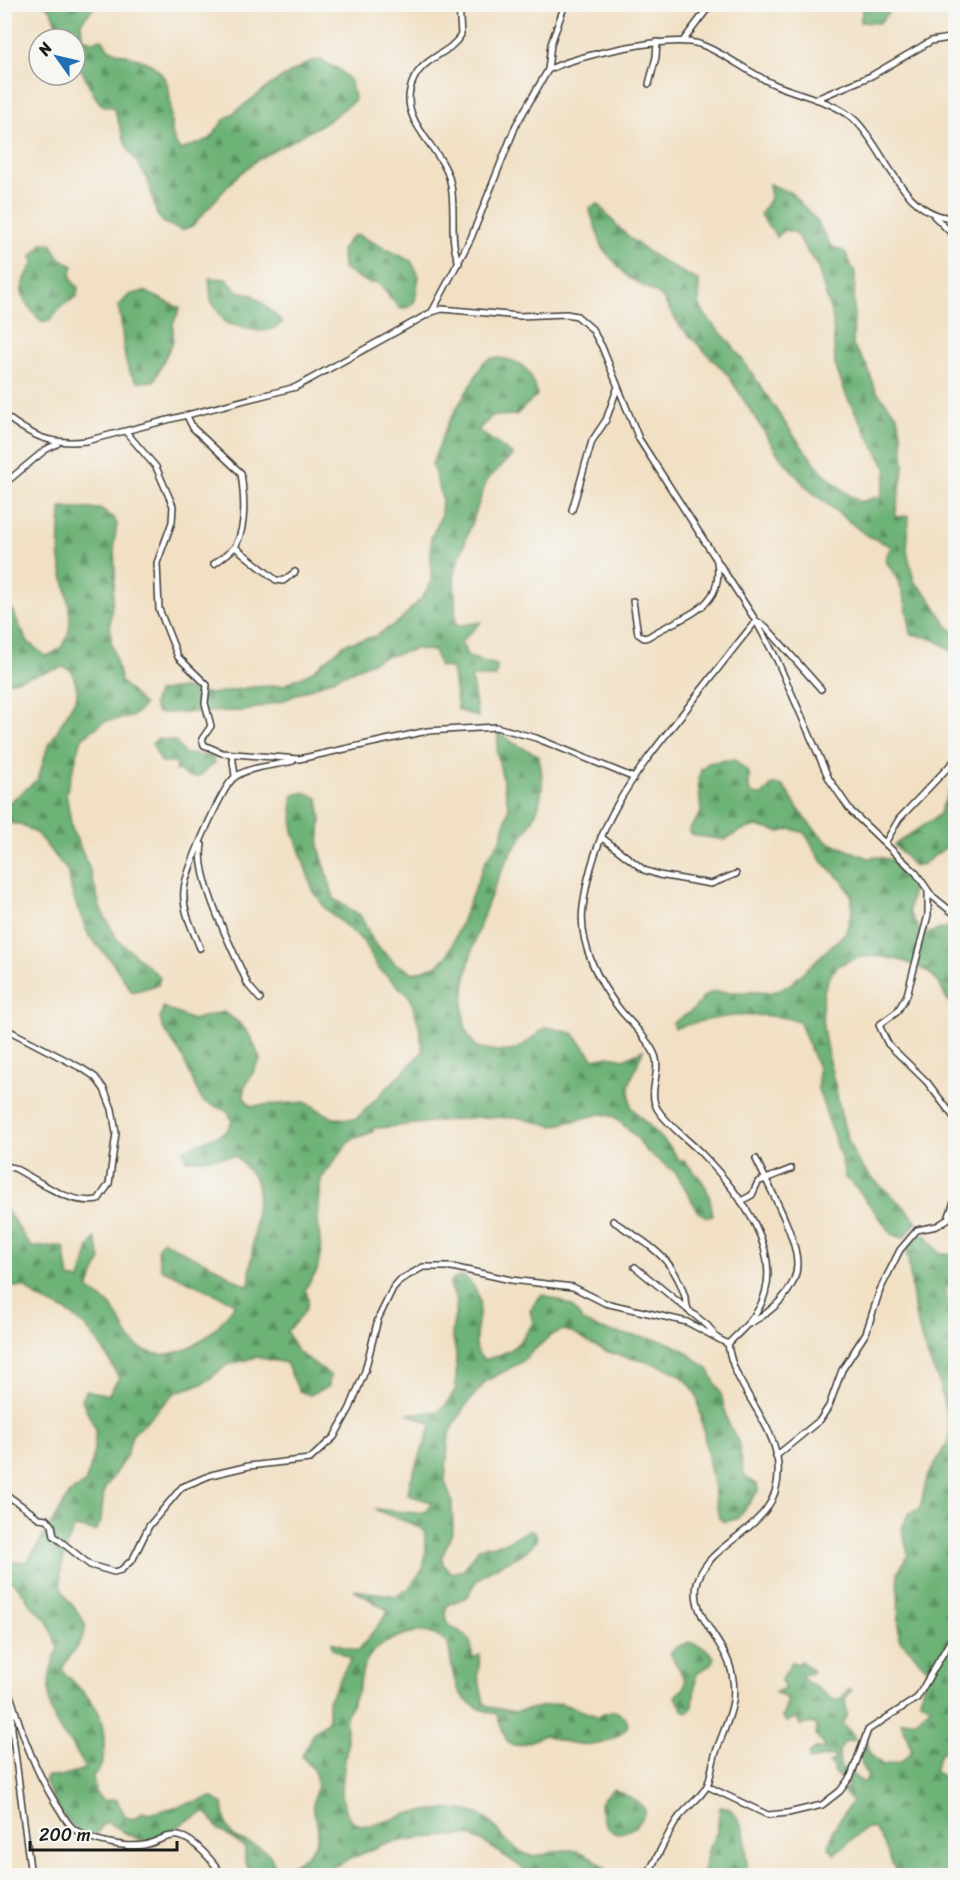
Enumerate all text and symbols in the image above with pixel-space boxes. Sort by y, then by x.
north arrow [27,27,87,87]
text: N [29,35,61,62]
scale bar [30,1814,177,1852]
text: 200 m [39,1819,91,1851]

